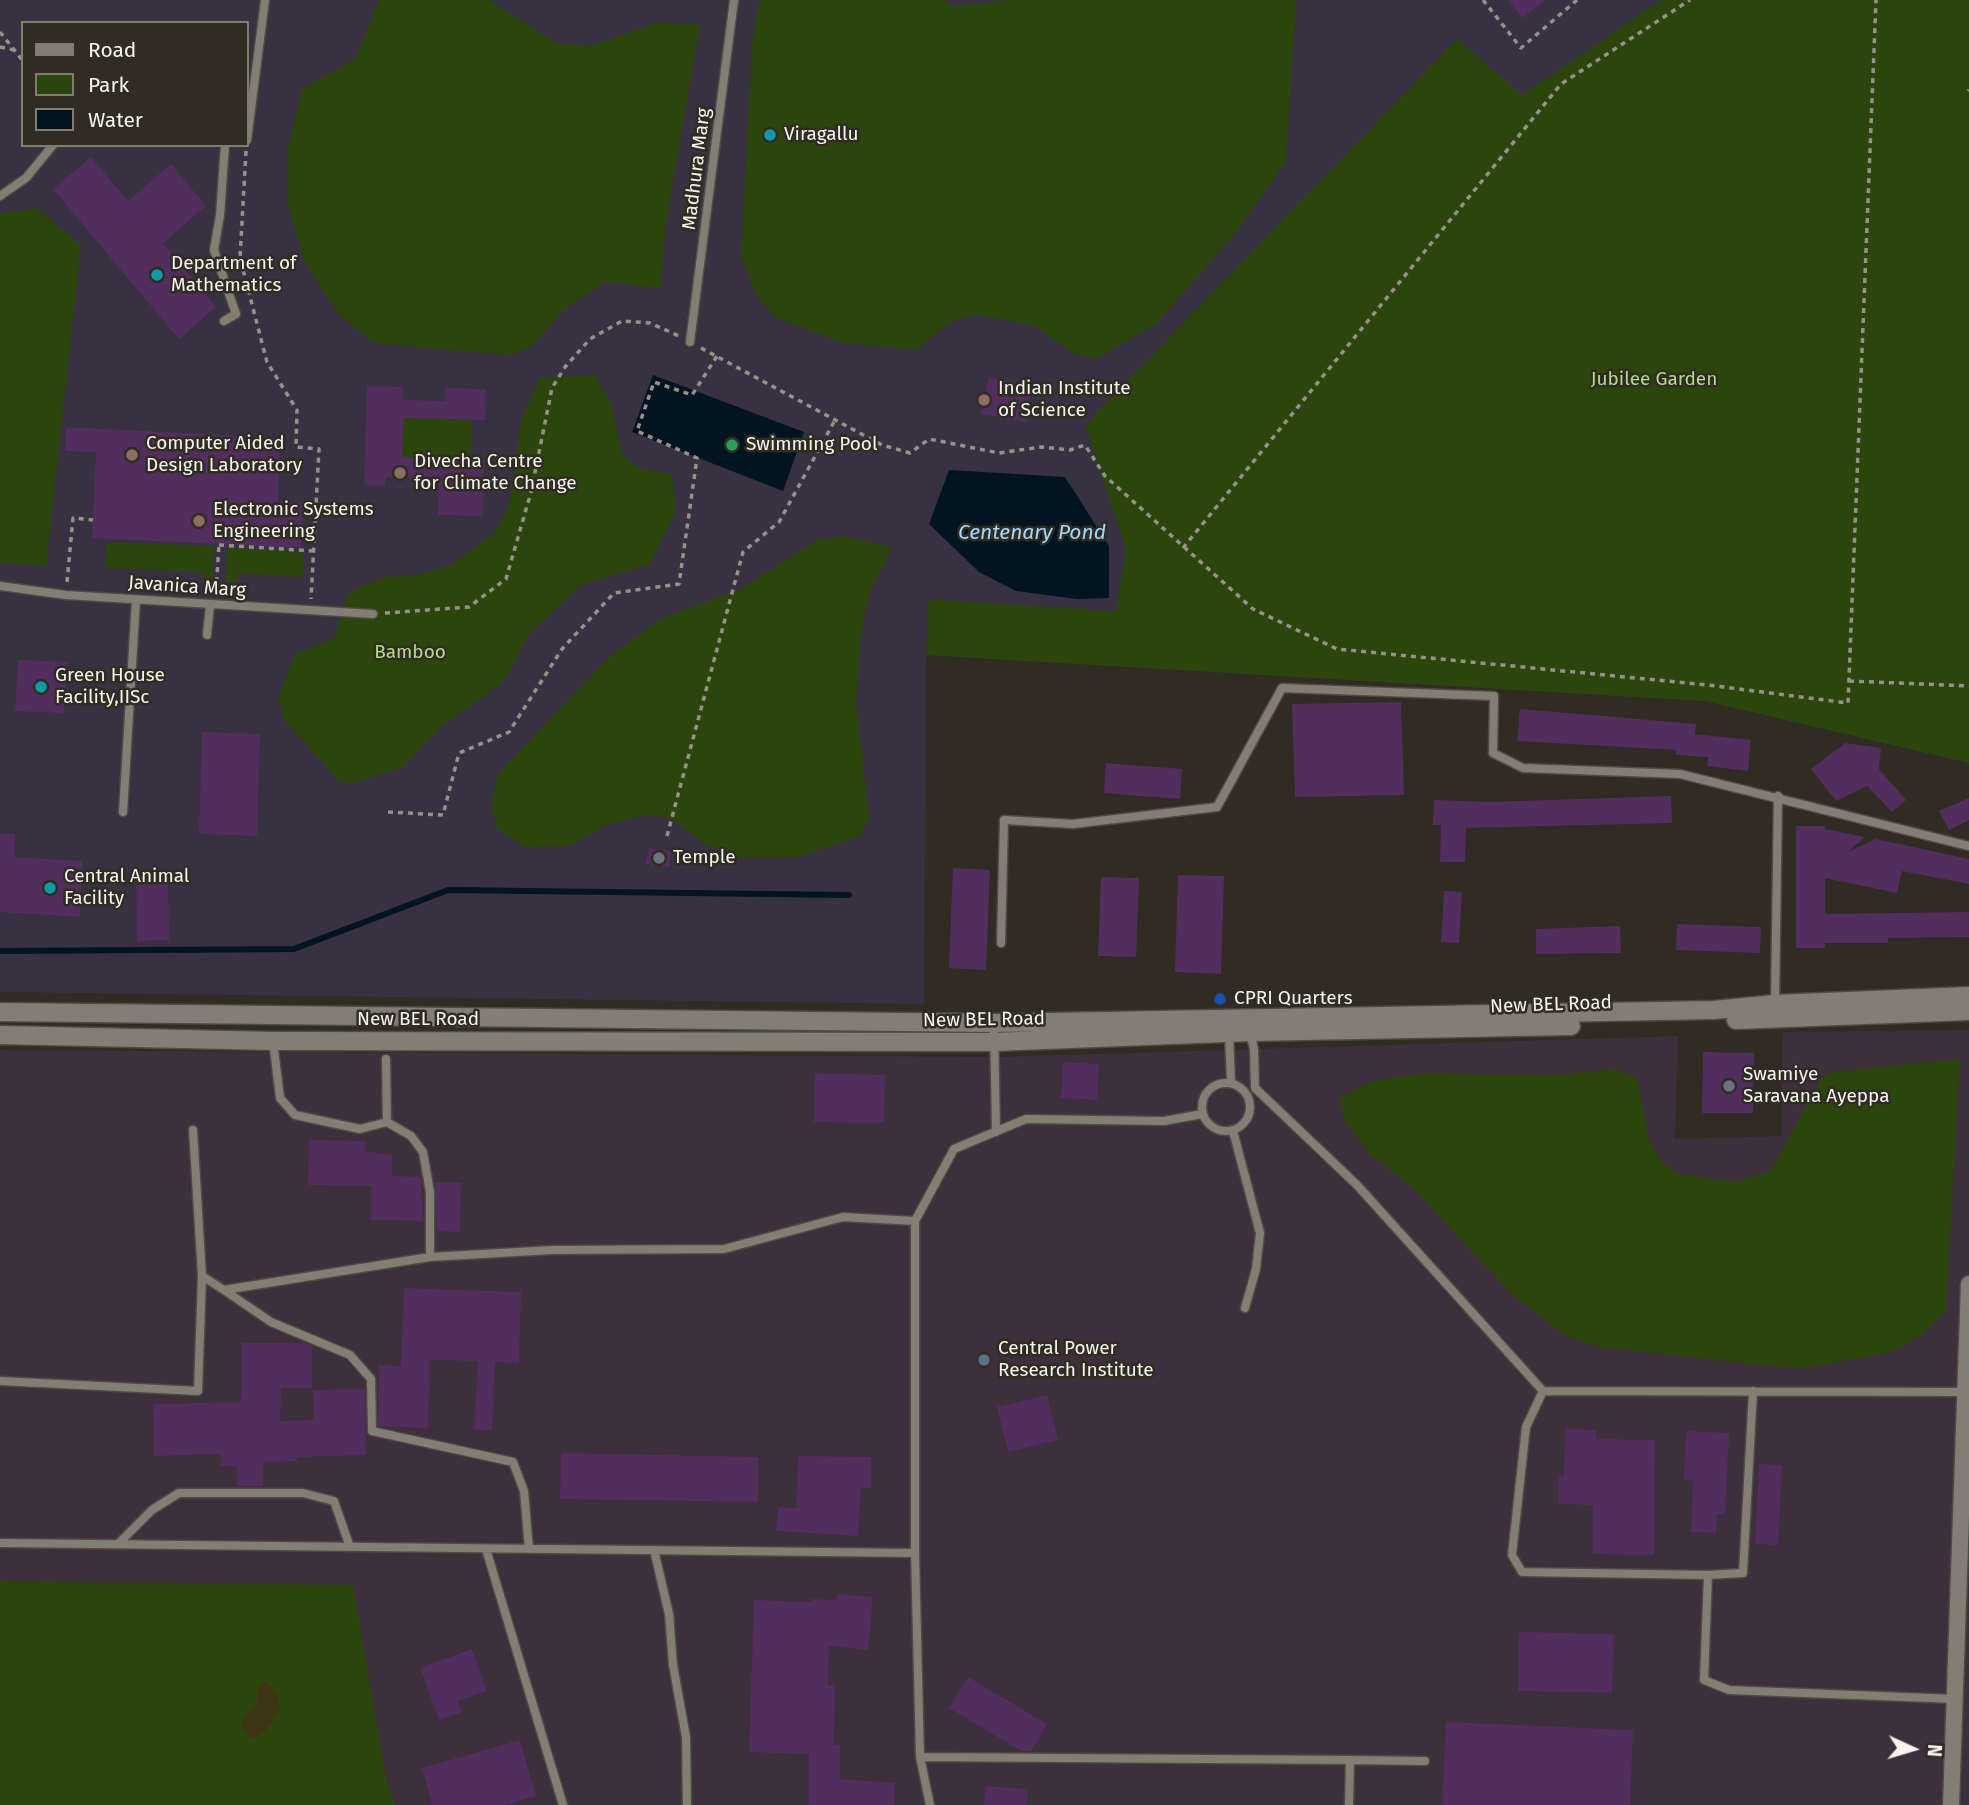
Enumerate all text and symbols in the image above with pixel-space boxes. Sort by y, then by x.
legend [21,21,248,147]
text: Road [88,37,136,63]
text: Park [88,72,129,98]
text: Water [88,107,143,133]
street label: Madhura Marg [678,107,716,231]
place label: Viragallu [784,124,859,146]
marker: Viragallu [762,127,778,143]
place label: Department of Mathematics [171,253,296,297]
marker: Department of Mathematics [149,267,165,283]
park label: Jubilee Garden [1591,369,1717,391]
place label: Indian Institute of Science [998,378,1131,422]
marker: Indian Institute of Science [976,392,992,408]
place label: Computer Aided Design Laboratory [146,433,302,477]
place label: Swimming Pool [746,434,878,456]
marker: Swimming Pool [724,437,740,453]
marker: Computer Aided Design Laboratory [124,447,140,463]
place label: Divecha Centre for Climate Change [414,451,577,495]
marker: Divecha Centre for Climate Change [392,465,408,481]
place label: Electronic Systems Engineering [213,499,374,543]
marker: Electronic Systems Engineering [191,513,207,529]
water label: Centenary Pond [958,520,1106,546]
street label: Javanica Marg [127,572,247,602]
park label: Bamboo [374,642,446,664]
place label: Green House Facility,IISc [55,665,165,709]
marker: Green House Facility,IISc [33,679,49,695]
place label: Temple [673,847,736,869]
marker: Temple [651,850,667,866]
place label: Central Animal Facility [64,866,189,910]
marker: Central Animal Facility [42,880,58,896]
place label: CPRI Quarters [1234,988,1353,1010]
marker: CPRI Quarters [1212,991,1228,1007]
street label: New BEL Road [1490,991,1612,1019]
street label: New BEL Road [923,1008,1045,1032]
street label: New BEL Road [357,1009,479,1031]
place label: Swamiye Saravana Ayeppa [1743,1064,1890,1108]
marker: Swamiye Saravana Ayeppa [1721,1078,1737,1094]
place label: Central Power Research Institute [998,1338,1154,1382]
marker: Central Power Research Institute [976,1352,992,1368]
north arrow [1878,1714,1948,1784]
text: N [1923,1743,1946,1758]

